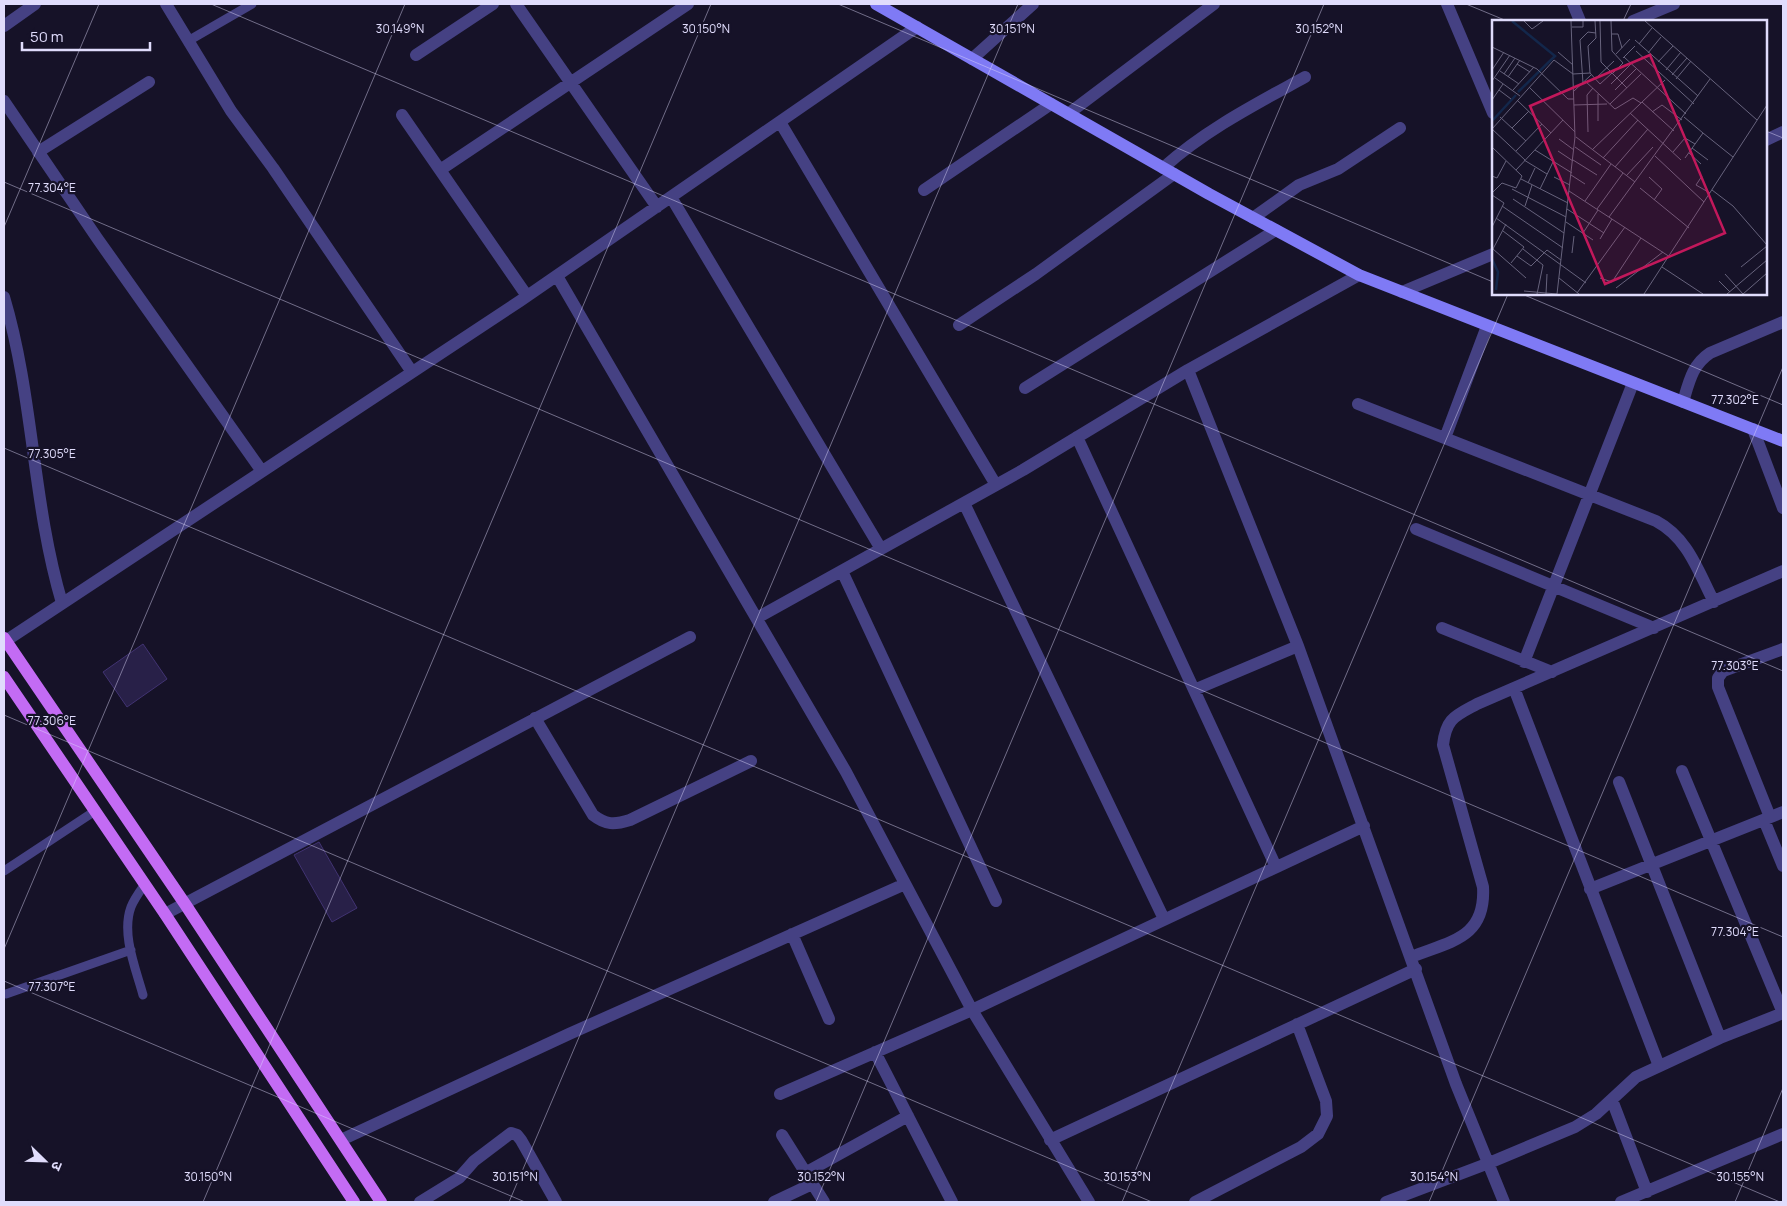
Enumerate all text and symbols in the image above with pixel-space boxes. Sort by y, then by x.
scale bar [22,20,150,52]
text: 30.149°N [376,20,424,37]
text: 30.150°N [682,20,730,37]
text: 30.151°N [989,20,1035,37]
text: 30.152°N [1295,20,1343,37]
inset map [1492,20,1767,295]
text: 50 m [30,26,64,47]
text: 77.304°E [28,179,76,196]
text: 77.302°E [1711,391,1759,408]
text: 77.305°E [28,445,76,462]
text: 77.303°E [1711,657,1759,674]
text: 77.306°E [28,712,76,729]
text: 77.304°E [1711,923,1759,940]
text: 77.307°E [29,978,76,995]
north arrow [20,1136,70,1186]
text: उ [47,1159,68,1174]
text: 30.150°N [184,1168,232,1185]
text: 30.151°N [492,1168,538,1185]
text: 30.152°N [797,1168,845,1185]
text: 30.153°N [1103,1168,1151,1185]
text: 30.154°N [1410,1168,1458,1185]
text: 30.155°N [1716,1168,1764,1185]

